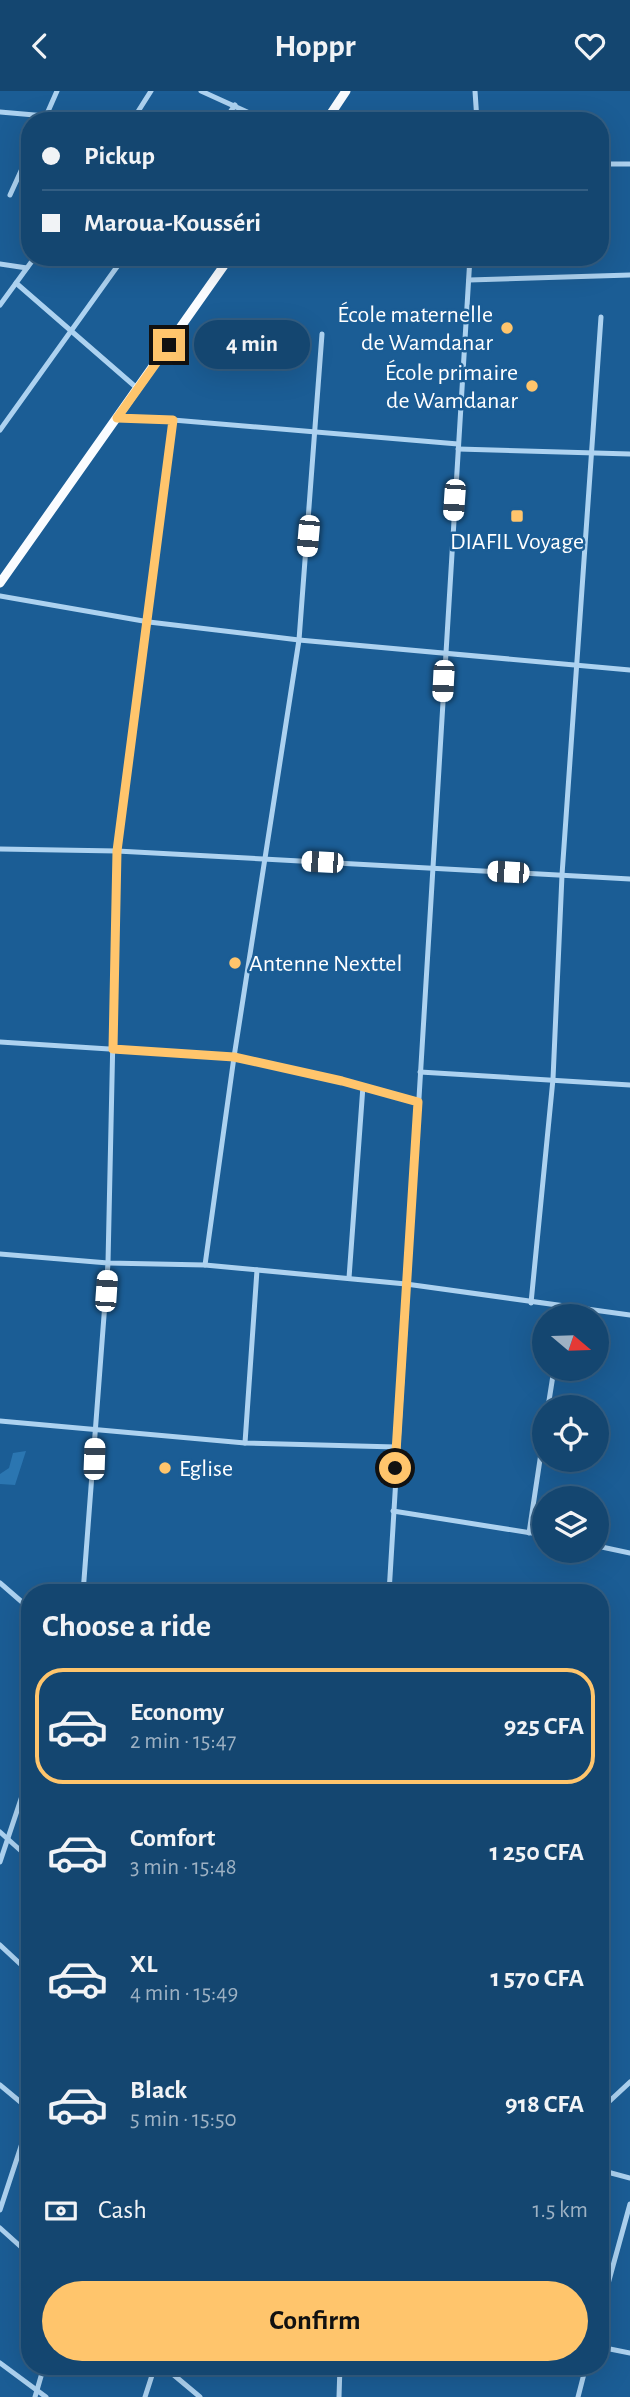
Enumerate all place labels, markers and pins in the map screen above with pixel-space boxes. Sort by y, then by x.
place label: École maternelle de Wamdanar [337,301,493,355]
marker: École maternelle de Wamdanar [499,320,515,336]
place label: École primaire de Wamdanar [385,359,518,413]
marker: École primaire de Wamdanar [524,378,540,394]
marker: DIAFIL Voyage [509,508,525,524]
place label: DIAFIL Voyage [450,530,584,554]
place label: Antenne Nexttel [249,952,402,976]
marker: Antenne Nexttel [227,955,243,971]
place label: Eglise [179,1457,233,1481]
marker: Eglise [157,1460,173,1476]

